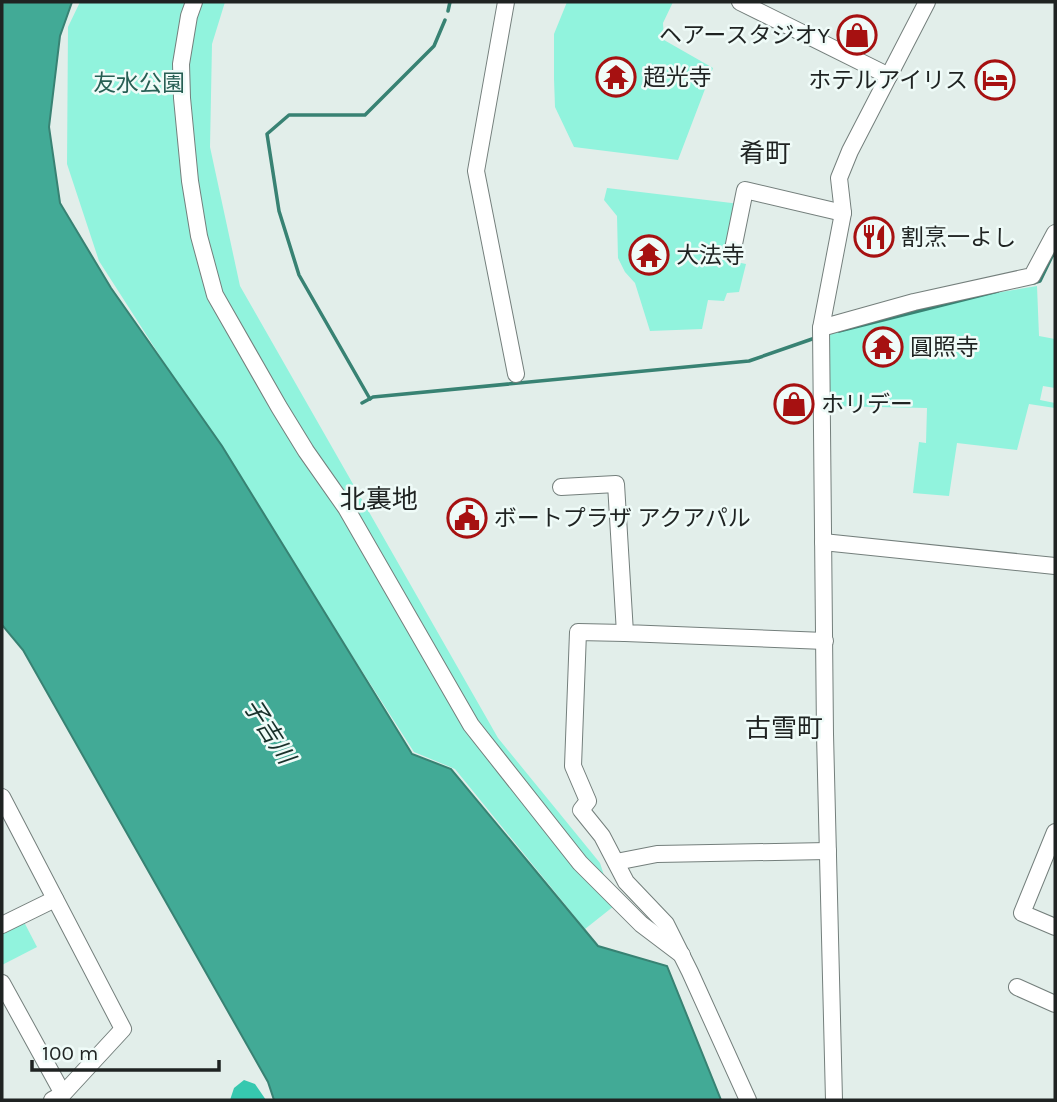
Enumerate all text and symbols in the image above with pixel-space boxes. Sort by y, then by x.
shop icon: ヘアースタジオY [836,14,878,56]
place label: ヘアースタジオY [659,22,830,49]
temple icon: 超光寺 [595,56,637,98]
hotel icon: ホテルアイリス [974,59,1016,101]
place label: 超光寺 [643,64,712,91]
place label: ホテルアイリス [808,67,968,94]
park label: 友水公園 [93,70,185,97]
district label: 肴町 [739,138,791,169]
restaurant icon: 割烹一よし [853,216,895,258]
place label: 割烹一よし [901,224,1016,251]
temple icon: 大法寺 [628,234,670,276]
place label: 大法寺 [676,242,745,269]
temple icon: 圓照寺 [862,326,904,368]
place label: 圓照寺 [910,334,979,361]
shop icon: ホリデー [773,383,815,425]
place label: ホリデー [821,391,913,418]
district label: 北裏地 [340,484,418,515]
public building icon: ボートプラザ アクアパル [446,497,488,539]
place label: ボートプラザ アクアパル [494,505,751,532]
water label: 子吉川 [238,693,302,771]
district label: 古雪町 [745,713,823,744]
scale bar [32,1028,219,1072]
text: 100 m [42,1041,99,1065]

